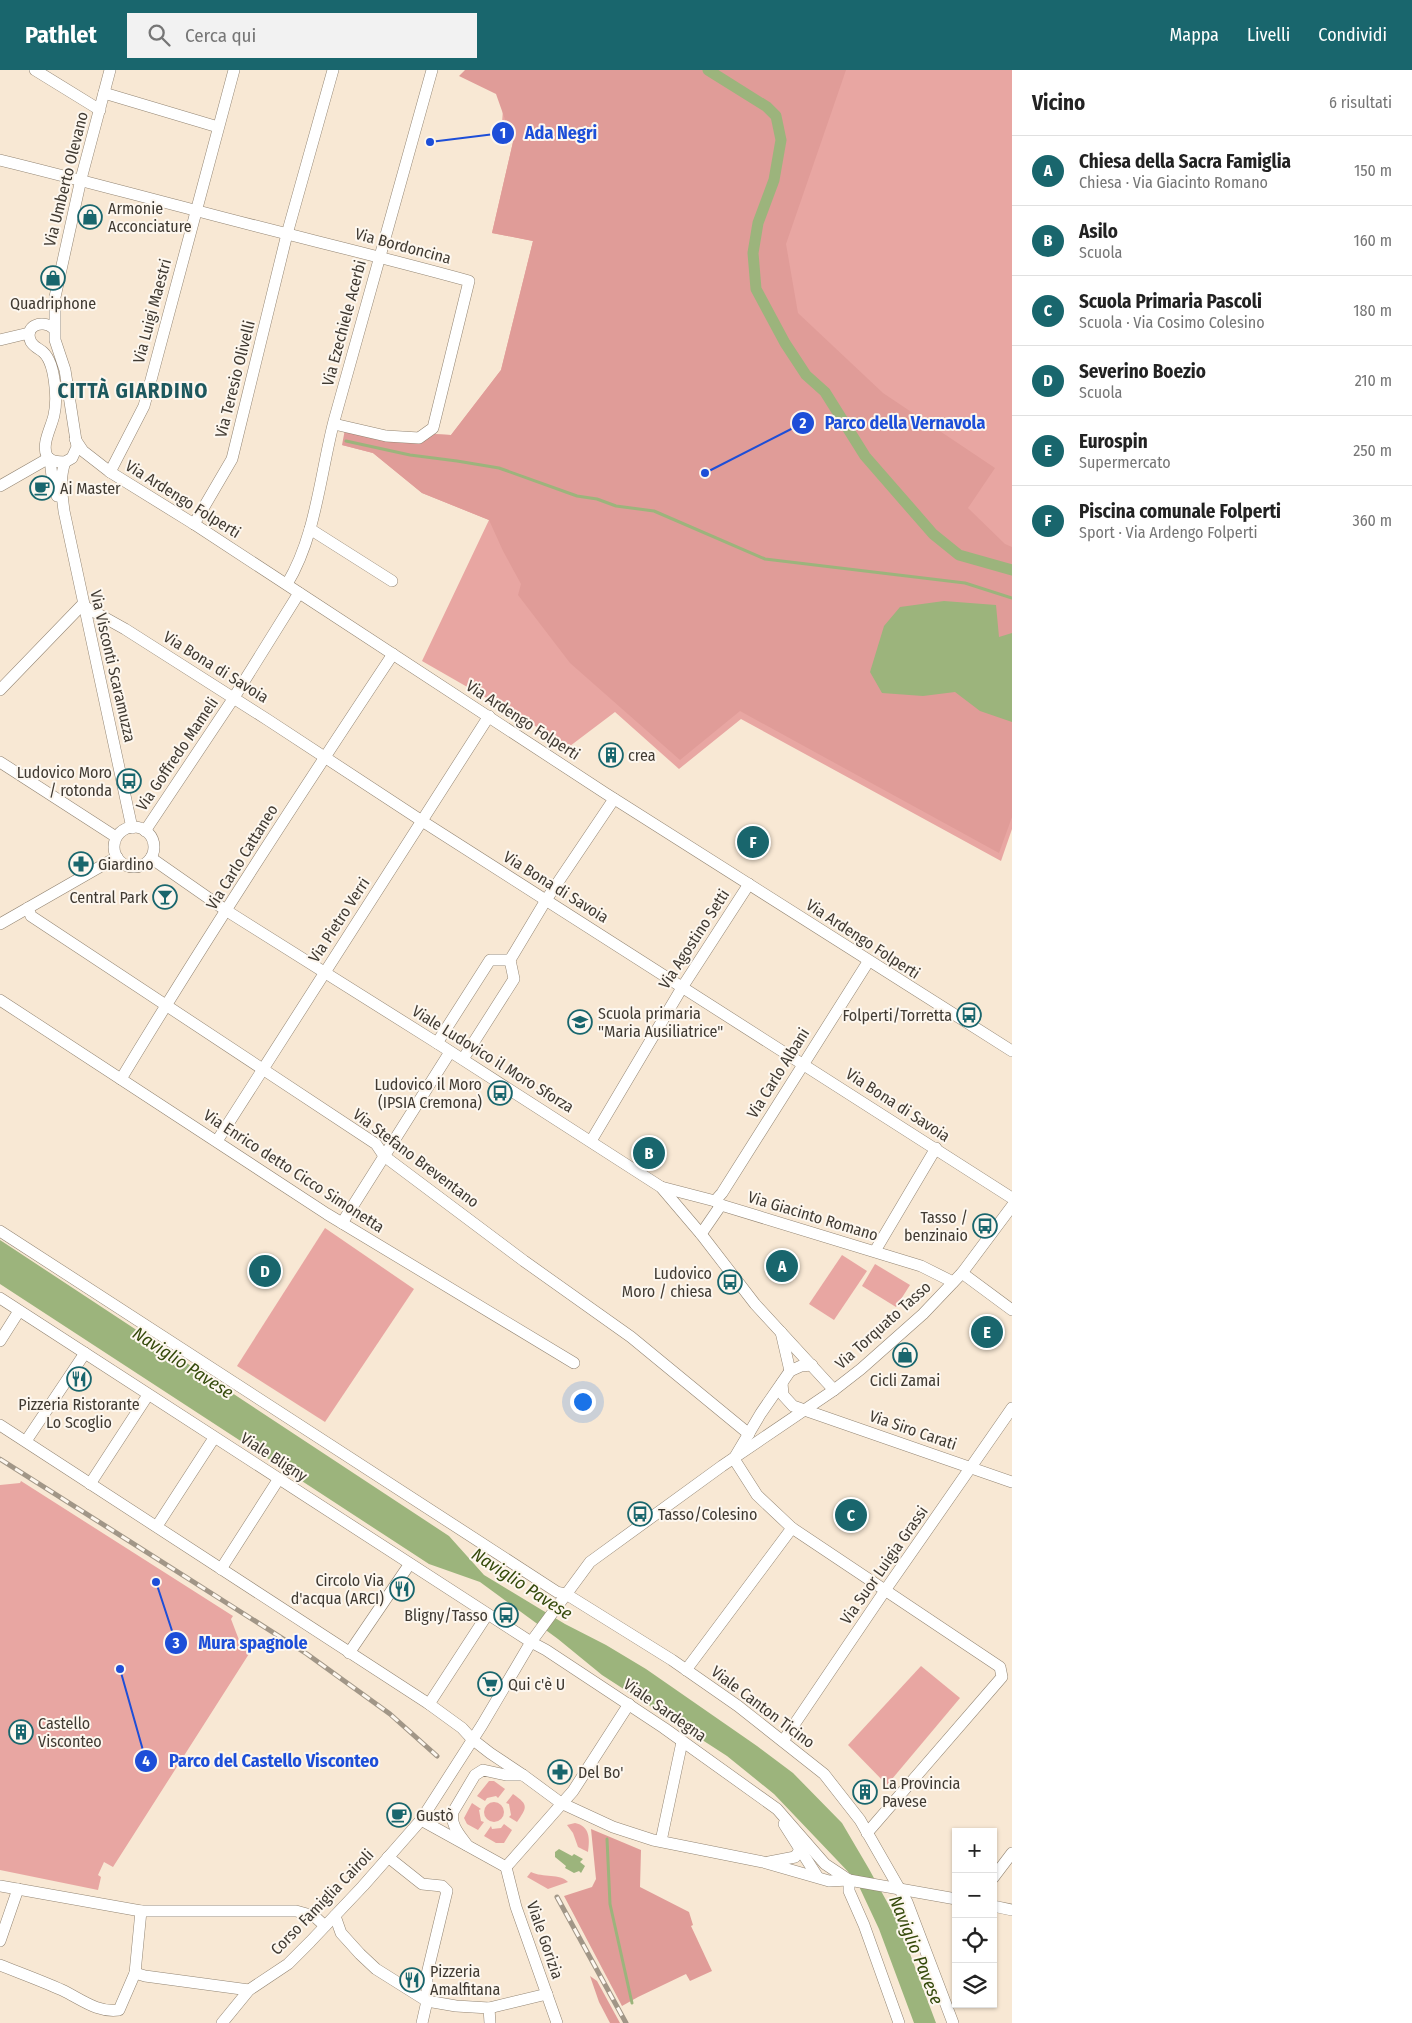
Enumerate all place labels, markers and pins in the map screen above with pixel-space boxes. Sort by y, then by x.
callout: Ada Negri [490,116,608,149]
place label: Armonie Acconciature [108,199,192,236]
shop icon: Armonie Acconciature [77,204,103,230]
shop icon: Quadriphone [40,265,66,291]
place label: Quadriphone [10,294,96,313]
callout: Parco della Vernavola [790,406,996,439]
cafe icon: Ai Master [29,475,55,501]
place label: Ai Master [60,479,121,498]
building icon: crea [598,742,624,768]
place label: crea [628,746,656,765]
place label: Ludovico Moro / rotonda [17,763,112,800]
bus stop icon: Ludovico Moro / rotonda [116,768,142,794]
pin: F [737,823,769,861]
pharmacy icon: Giardino [68,851,94,877]
place label: Giardino [98,855,154,874]
bar icon: Central Park [152,884,178,910]
place label: Central Park [69,888,149,907]
bus stop icon: Folperti/Torretta [956,1002,982,1028]
place label: Scuola primaria "Maria Ausiliatrice" [598,1004,723,1041]
place label: Folperti/Torretta [842,1006,952,1025]
school or university icon: Scuola primaria "Maria Ausiliatrice" [567,1009,593,1035]
place label: Ludovico il Moro (IPSIA Cremona) [375,1075,482,1112]
bus stop icon: Ludovico il Moro (IPSIA Cremona) [487,1080,513,1106]
pin: B [633,1134,665,1172]
place label: Tasso / benzinaio [904,1208,968,1245]
bus stop icon: Tasso / benzinaio [972,1213,998,1239]
pin: A [766,1247,798,1285]
pin: D [249,1252,281,1290]
place label: Ludovico Moro / chiesa [622,1264,712,1301]
bus stop icon: Ludovico Moro / chiesa [717,1269,743,1295]
pin: E [971,1313,1003,1351]
shop icon: Cicli Zamai [892,1342,918,1368]
restaurant icon: Pizzeria Ristorante Lo Scoglio [66,1366,92,1392]
place label: Cicli Zamai [870,1371,940,1390]
place label: Pizzeria Ristorante Lo Scoglio [18,1395,140,1432]
pin: C [835,1496,867,1534]
bus stop icon: Tasso/Colesino [627,1501,653,1527]
place label: Tasso/Colesino [658,1505,757,1524]
place label: Circolo Via d'acqua (ARCI) [291,1571,384,1608]
restaurant icon: Circolo Via d'acqua (ARCI) [389,1576,415,1602]
bus stop icon: Bligny/Tasso [493,1602,519,1628]
place label: Bligny/Tasso [404,1606,488,1625]
callout: Mura spagnole [164,1626,318,1659]
supermarket icon: Qui c'è U [477,1671,503,1697]
place label: Qui c'è U [508,1675,565,1694]
place label: Castello Visconteo [38,1714,102,1751]
building icon: Castello Visconteo [8,1719,34,1745]
callout: Parco del Castello Visconteo [134,1745,389,1778]
pharmacy icon: Del Bo' [547,1759,573,1785]
place label: Del Bo' [578,1763,623,1782]
place label: La Provincia Pavese [882,1774,961,1811]
building icon: La Provincia Pavese [852,1779,878,1805]
cafe icon: Gustò [386,1802,412,1828]
place label: Gustò [416,1806,454,1825]
place label: Pizzeria Amalfitana [430,1962,500,1999]
restaurant icon: Pizzeria Amalfitana [399,1967,425,1993]

